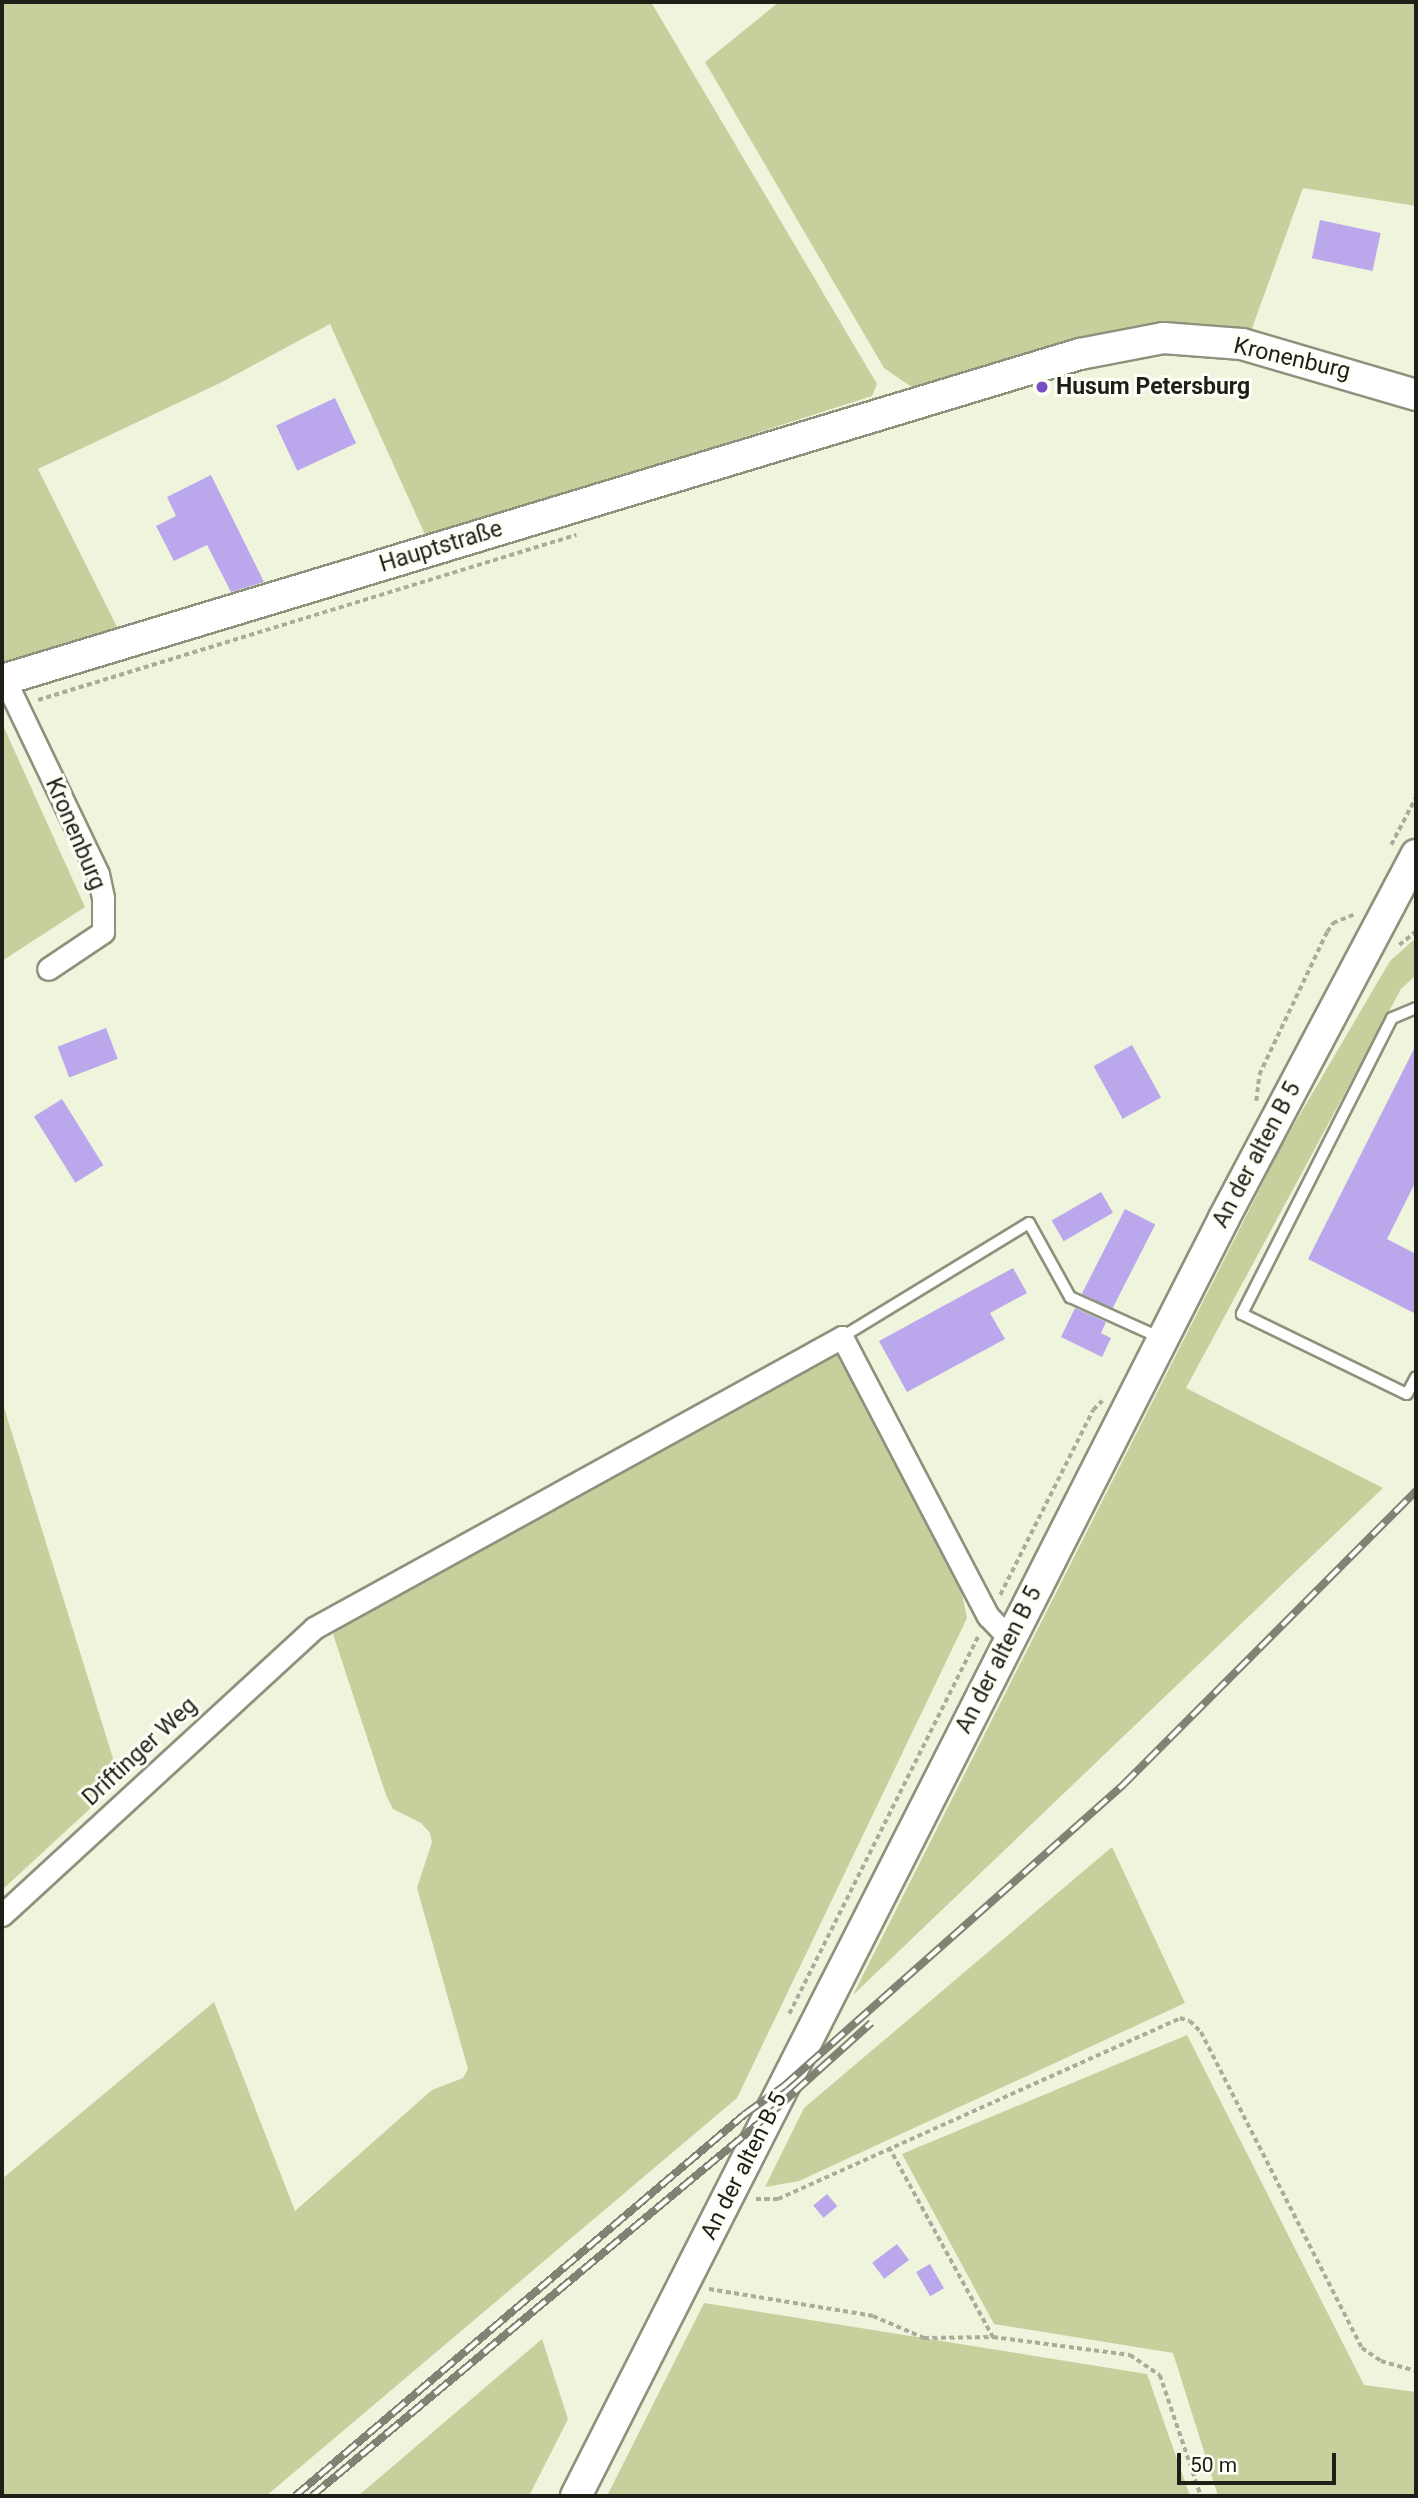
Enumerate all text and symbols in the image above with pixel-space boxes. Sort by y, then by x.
street label: Kronenburg [1231,332,1353,386]
place label: Husum Petersburg [1056,373,1250,401]
marker: Husum Petersburg [1034,379,1050,395]
street label: Hauptstraße [376,515,506,579]
street label: Kronenburg [39,774,111,894]
street label: An der alten B 5 [1207,1077,1307,1233]
street label: An der alten B 5 [950,1582,1048,1738]
street label: Driftinger Weg [77,1692,203,1812]
street label: An der alten B 5 [695,2088,793,2244]
scale bar [1180,2438,1339,2482]
text: 50 m [1190,2453,1237,2477]

